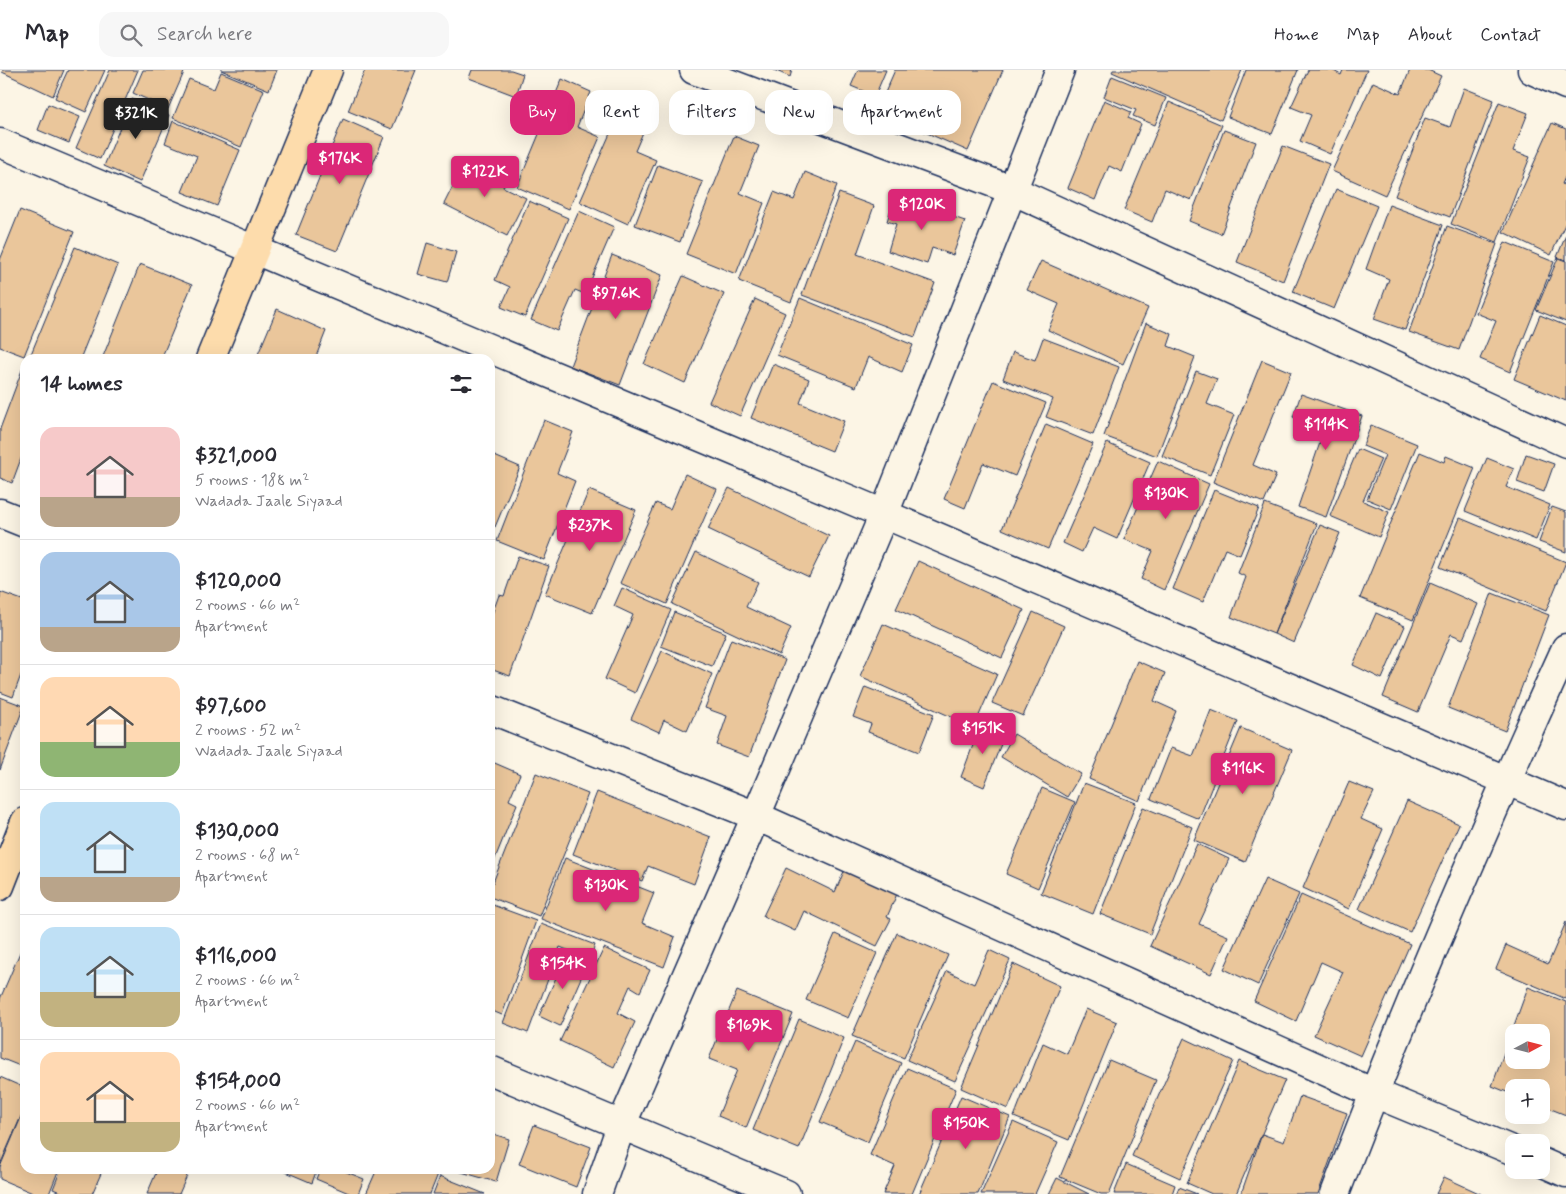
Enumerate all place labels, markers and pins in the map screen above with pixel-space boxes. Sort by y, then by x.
pin: $321K [101,98,171,140]
pin: $176K [305,142,375,185]
pin: $122K [450,156,520,198]
pin: $120K [887,189,957,231]
pin: $97.6K [575,278,657,320]
pin: $114K [1291,408,1361,451]
pin: $130K [1131,478,1201,520]
pin: $237K [555,510,625,552]
pin: $151K [948,712,1018,755]
pin: $116K [1208,752,1278,795]
pin: $130K [571,870,641,912]
pin: $154K [528,948,598,990]
pin: $169K [714,1010,784,1052]
pin: $150K [931,1108,1001,1150]

